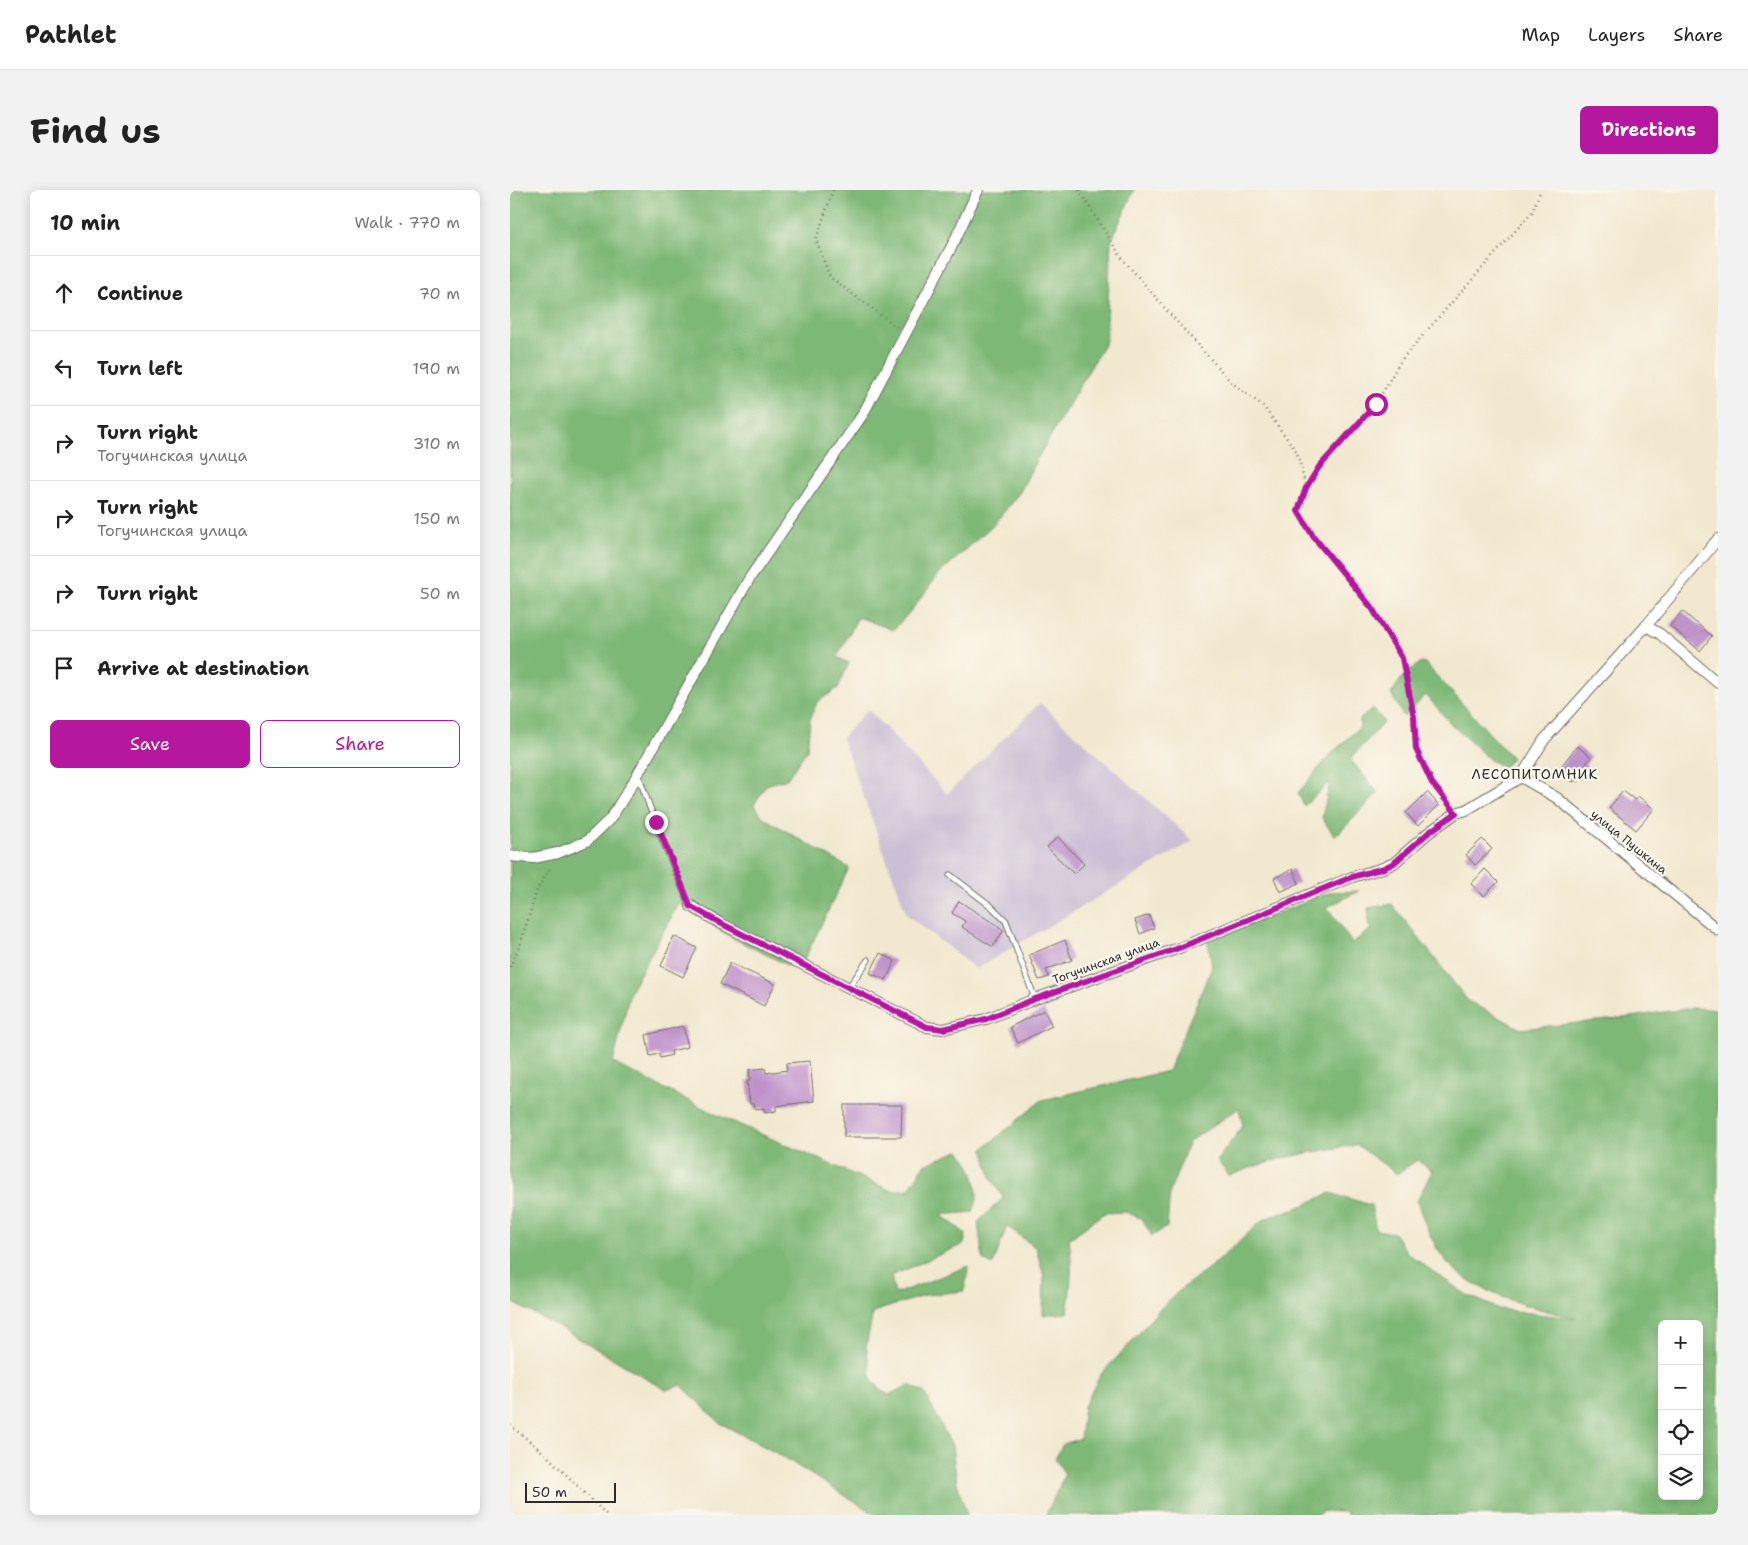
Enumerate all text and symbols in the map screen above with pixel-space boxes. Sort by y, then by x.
text: Pathlet [25,19,116,51]
text: Map [1522,23,1560,47]
text: Layers [1588,23,1645,47]
text: Share [1673,23,1723,47]
button: Directions [1580,106,1718,154]
text: Find us [30,107,161,154]
text: 10 min [50,209,120,237]
text: Walk · 770 m [354,212,460,233]
icon: ahead [50,279,78,307]
text: Continue [97,281,183,306]
text: 70 m [419,283,460,304]
icon: left [50,354,78,382]
text: Turn left [97,356,183,381]
text: 190 m [413,358,460,379]
route start [1365,393,1388,416]
text: Turn right [97,420,198,445]
icon: right [50,429,78,457]
text: 310 m [413,433,460,454]
text: Тогучинская улица [97,445,247,466]
text: Turn right [97,495,198,520]
icon: right [50,504,78,532]
text: 150 m [413,508,460,529]
text: Тогучинская улица [97,520,247,541]
icon: right [50,579,78,607]
text: Turn right [97,581,198,606]
text: 50 m [420,583,460,604]
icon: arrive [50,654,78,682]
text: Arrive at destination [97,656,309,681]
button: Save [50,720,250,768]
button: Share [260,720,460,768]
district label: ЛЕСОПИТОМНИК [1471,765,1599,783]
street label: улица Пушкина [1587,806,1671,878]
route end [645,811,668,834]
street label: Тогучинская улица [1050,934,1162,988]
map controls [1658,1320,1703,1500]
button: + [1658,1320,1703,1365]
button: − [1658,1365,1703,1410]
button: locate [1658,1410,1703,1455]
button: layers [1658,1455,1703,1500]
scale bar [525,1480,616,1503]
text: 50 m [532,1483,567,1501]

